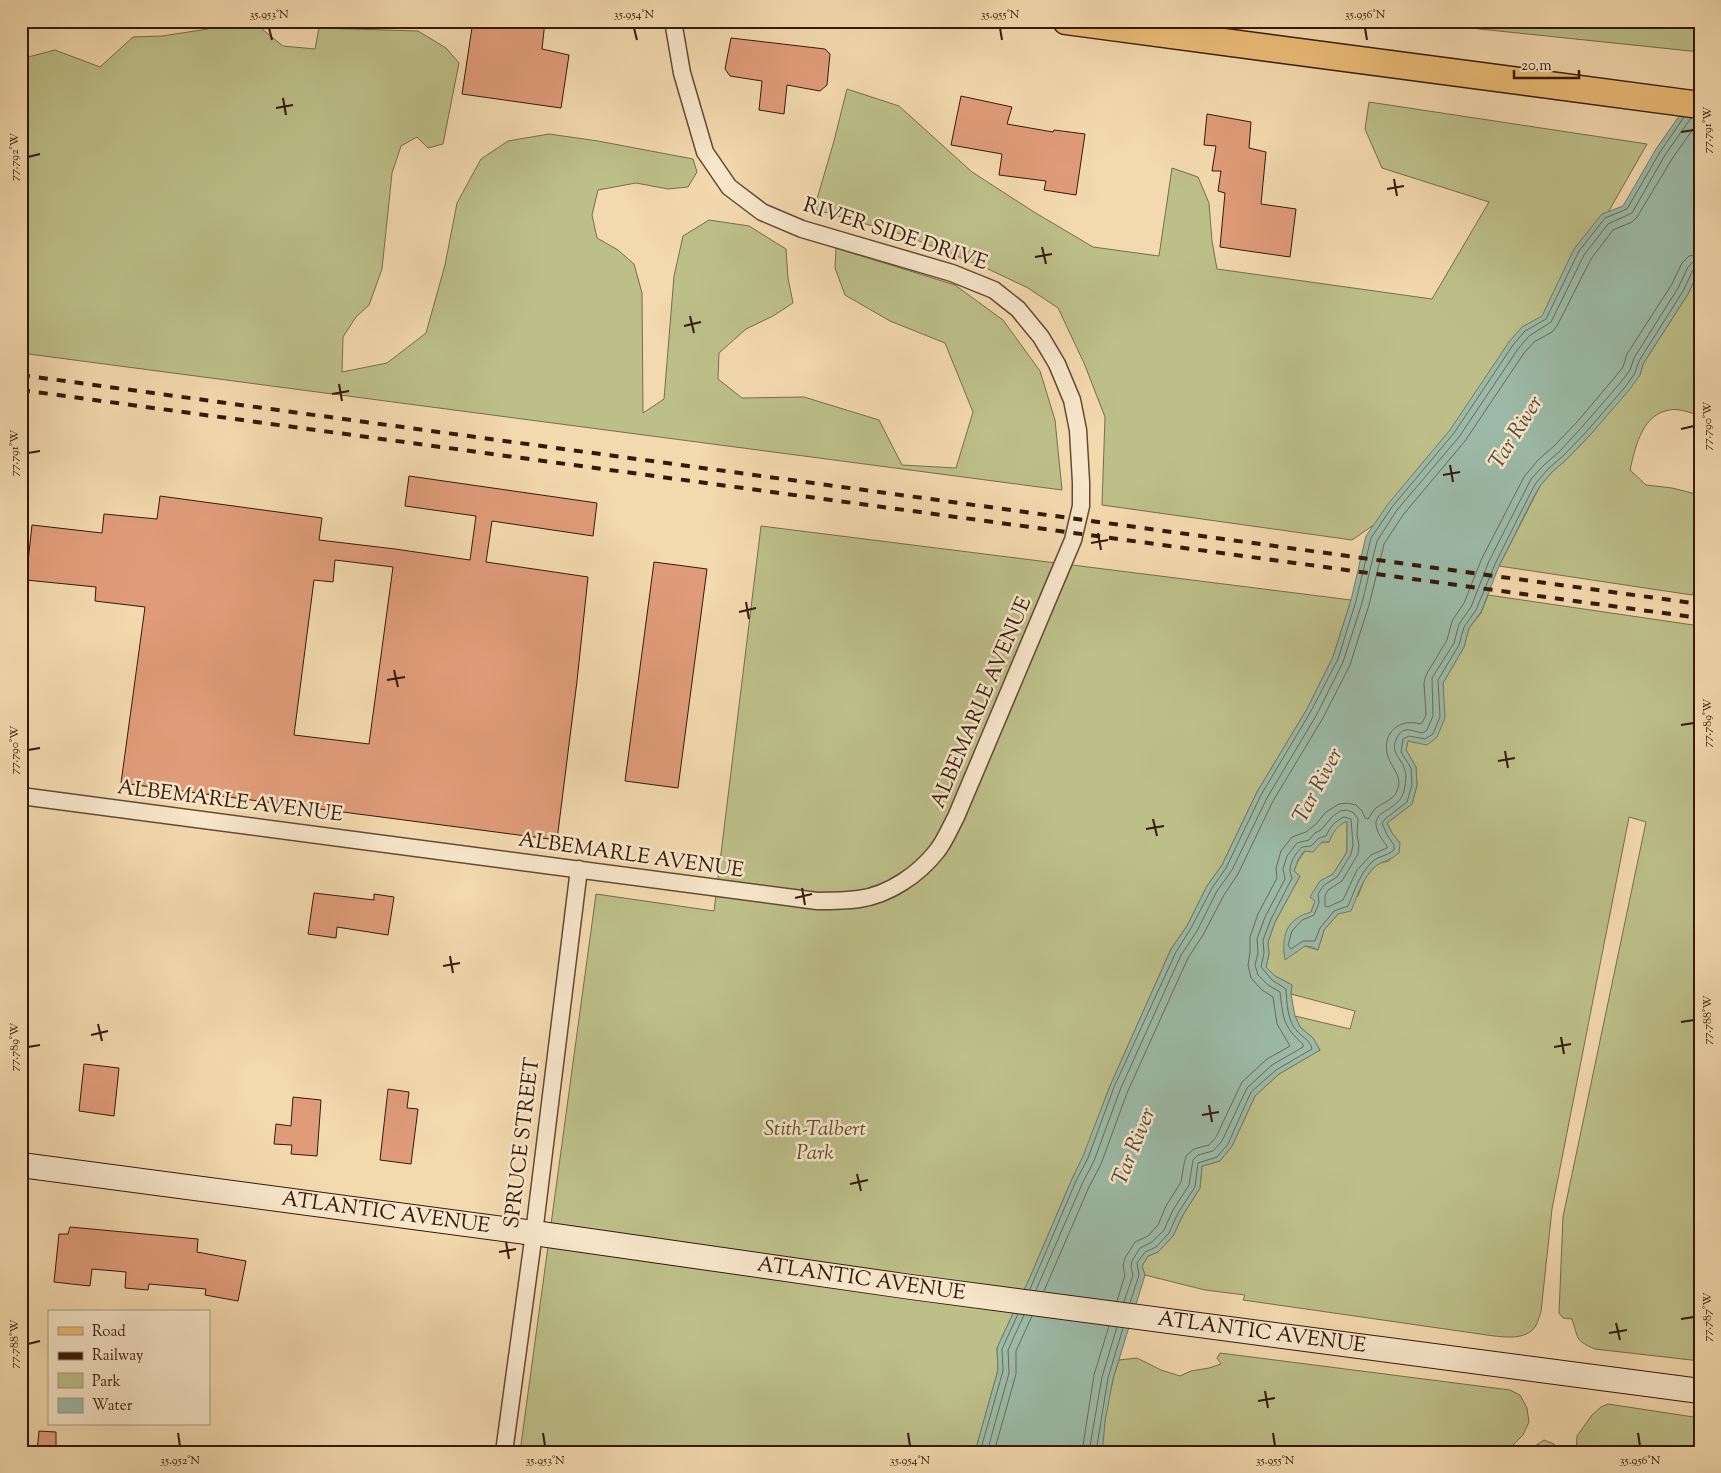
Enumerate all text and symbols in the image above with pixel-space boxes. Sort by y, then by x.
text: 35.953°N [249,6,289,24]
text: 35.954°N [614,6,655,24]
text: 35.955°N [981,6,1020,24]
text: 35.956°N [1345,6,1386,24]
scale bar [1514,48,1578,80]
text: 20 m [1521,56,1552,77]
text: 77.791°W [1699,106,1717,153]
text: 77.792°W [6,132,24,181]
street label: RIVER SIDE DRIVE [799,191,992,279]
water label: Tar River [1482,390,1552,476]
text: 77.790°W [1699,401,1717,450]
text: 77.791°W [6,429,24,476]
street label: ALBEMARLE AVENUE [924,592,1040,813]
text: 77.789°W [1699,698,1717,747]
text: 77.790°W [6,725,24,774]
water label: Tar River [1286,742,1352,829]
street label: ALBEMARLE AVENUE [115,773,345,831]
street label: ALBEMARLE AVENUE [516,825,746,887]
text: 77.788°W [1699,995,1717,1044]
text: 77.789°W [6,1022,24,1071]
street label: SPRUCE STREET [498,1056,548,1230]
water label: Tar River [1105,1103,1165,1191]
park label: Stith-Talbert Park [764,1115,866,1169]
street label: ATLANTIC AVENUE [280,1185,492,1242]
street label: ATLANTIC AVENUE [755,1250,967,1309]
text: 77.787°W [1699,1292,1717,1341]
street label: ATLANTIC AVENUE [1156,1305,1368,1362]
legend [48,1310,210,1426]
text: 77.788°W [6,1319,24,1368]
text: Road [92,1322,126,1343]
text: Railway [92,1346,144,1367]
text: Park [92,1372,121,1393]
text: Water [92,1396,133,1417]
text: 35.952°N [160,1452,200,1470]
text: 35.953°N [525,1452,565,1470]
text: 35.954°N [890,1452,931,1470]
text: 35.955°N [1256,1452,1295,1470]
text: 35.956°N [1620,1452,1661,1470]

